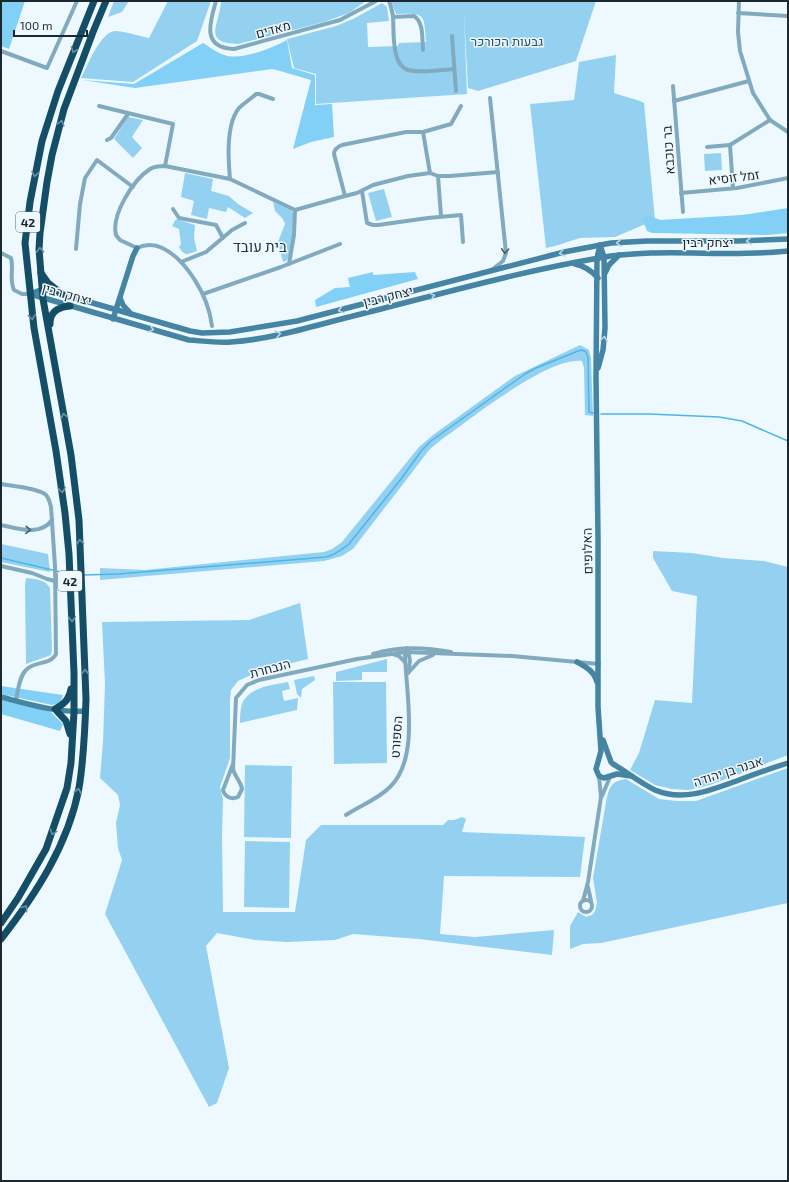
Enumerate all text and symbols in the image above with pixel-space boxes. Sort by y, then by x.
scale bar [14,12,87,38]
street label: מאדים [254,17,292,41]
text: 100 m [20,18,52,32]
park label: גבעות הכורכר [471,33,543,49]
one-way arrow [71,46,79,53]
one-way arrow [56,119,65,126]
street label: בר כוכבא [658,125,678,175]
street label: זמל זוסיא [708,166,761,188]
one-way arrow [32,171,40,177]
road number: 42 [16,212,40,232]
street label: יצחק רבין [683,234,733,250]
district label: בית עובד [233,237,287,255]
one-way arrow [746,237,752,245]
one-way arrow [616,238,622,247]
one-way arrow [35,247,44,253]
one-way arrow [500,248,509,255]
one-way arrow [559,248,565,256]
street label: יצחק רבין [40,279,94,309]
street label: יצחק רבין [361,282,415,310]
one-way arrow [428,292,435,301]
one-way arrow [338,305,344,313]
one-way arrow [27,314,36,320]
one-way arrow [147,324,154,333]
one-way arrow [275,330,281,338]
one-way arrow [599,336,608,342]
one-way arrow [61,413,69,419]
one-way arrow [57,487,66,493]
one-way arrow [25,525,31,534]
street label: האלופים [579,527,595,575]
one-way arrow [76,539,85,545]
road number: 42 [58,571,82,591]
one-way arrow [67,616,76,622]
street label: הנבחרת [248,655,292,681]
one-way arrow [81,669,89,675]
street label: הספורט [387,715,405,759]
street label: אבנר בן יהודה [691,752,765,790]
one-way arrow [73,787,81,794]
one-way arrow [49,829,57,836]
one-way arrow [20,905,27,912]

